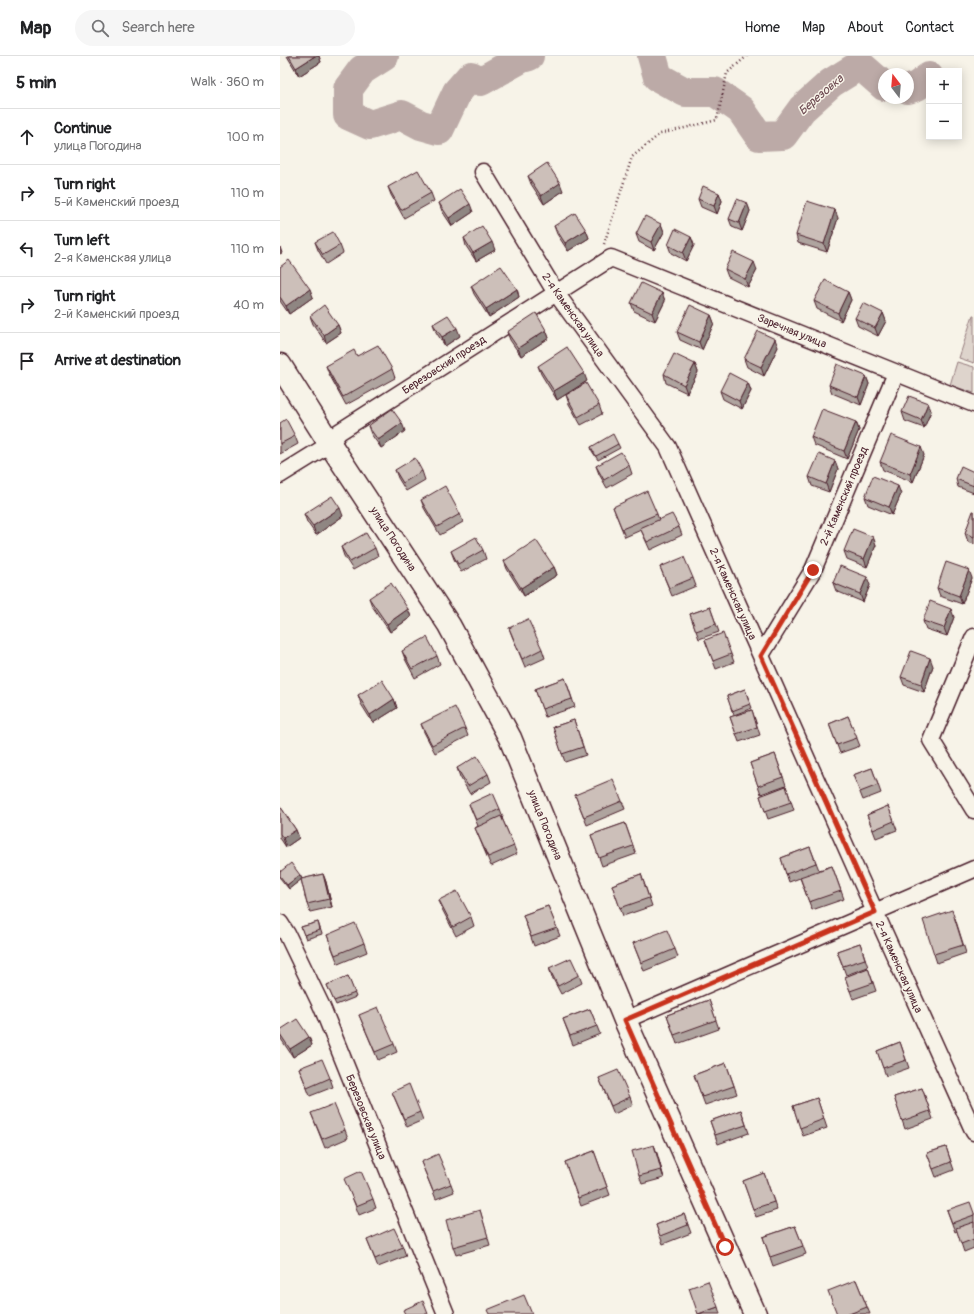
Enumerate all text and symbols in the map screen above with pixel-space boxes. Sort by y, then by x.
search box [75,10,355,46]
text: Map [20,16,51,40]
icon: search [89,17,111,39]
text: Search here [121,18,195,37]
text: Home [745,19,780,36]
text: Map [802,19,825,36]
text: About [847,19,883,36]
text: Contact [905,19,954,36]
north arrow [878,68,914,104]
map controls [926,68,962,140]
button: + [926,68,962,104]
water label: Березовка [795,71,848,119]
text: 5 min [16,72,56,93]
text: Walk · 360 m [190,74,264,90]
button: − [926,104,962,140]
text: Continue [54,119,112,138]
icon: ahead [16,126,38,148]
text: 100 m [227,129,264,145]
text: улица Погодина [54,138,142,154]
text: Turn right [54,175,115,194]
icon: right [16,182,38,204]
text: 110 m [231,185,264,201]
text: 5-й Каменский проезд [54,194,179,210]
text: Turn left [54,231,110,250]
icon: left [16,238,38,260]
text: 110 m [231,241,264,257]
text: 2-я Каменская улица [54,250,171,266]
street label: 2-я Каменская улица [539,271,607,359]
text: Turn right [54,287,115,306]
icon: right [16,294,38,316]
text: 40 m [233,297,264,313]
text: 2-й Каменский проезд [54,306,179,322]
street label: Заречная улица [756,311,828,351]
street label: Березовский проезд [400,333,489,397]
icon: arrive [16,350,38,372]
text: Arrive at destination [54,351,181,370]
street label: 2-й Каменский проезд [817,444,871,547]
street label: улица Погодина [367,504,419,574]
street label: 2-я Каменская улица [707,546,759,642]
route end [804,561,822,579]
street label: улица Погодина [525,787,565,862]
street label: 2-я Каменская улица [873,919,925,1015]
street label: Березовская улица [343,1073,389,1161]
route start [716,1238,734,1256]

